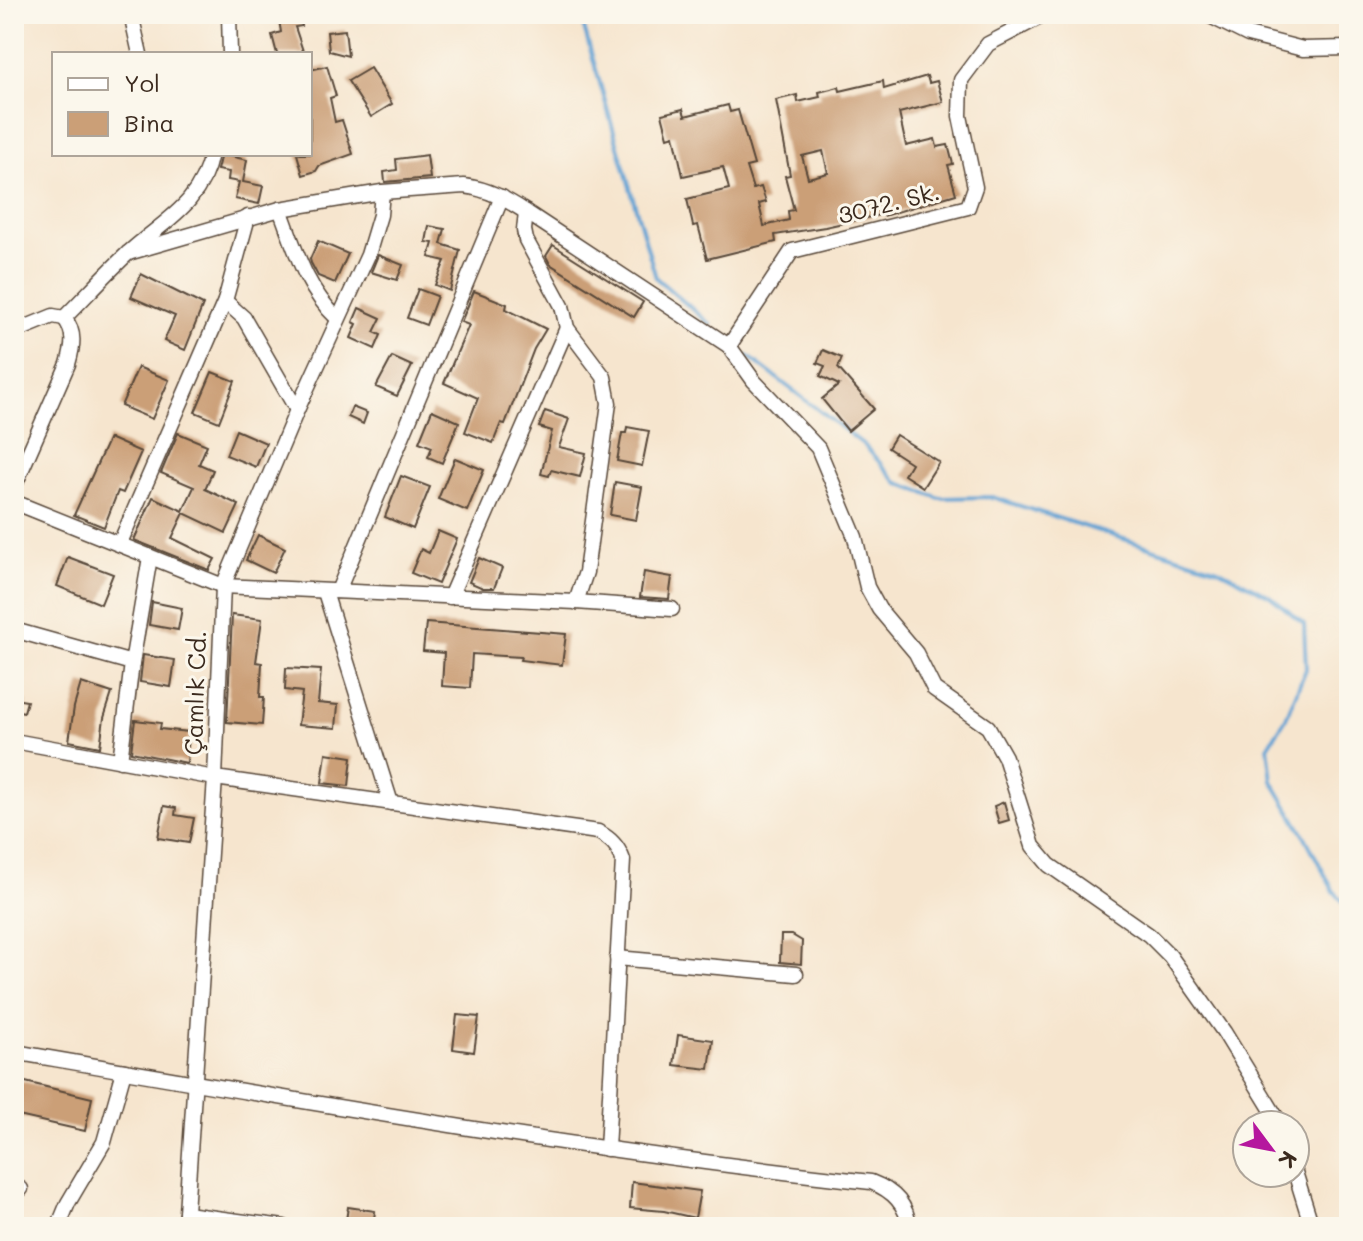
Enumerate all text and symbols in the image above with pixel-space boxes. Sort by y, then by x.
legend [52,52,312,156]
text: Yol [124,67,160,98]
text: Bina [124,107,175,138]
street label: 3072. Sk. [835,175,943,230]
street label: Çamlık Cd. [177,630,212,756]
north arrow [1231,1109,1311,1189]
text: K [1272,1146,1305,1174]

